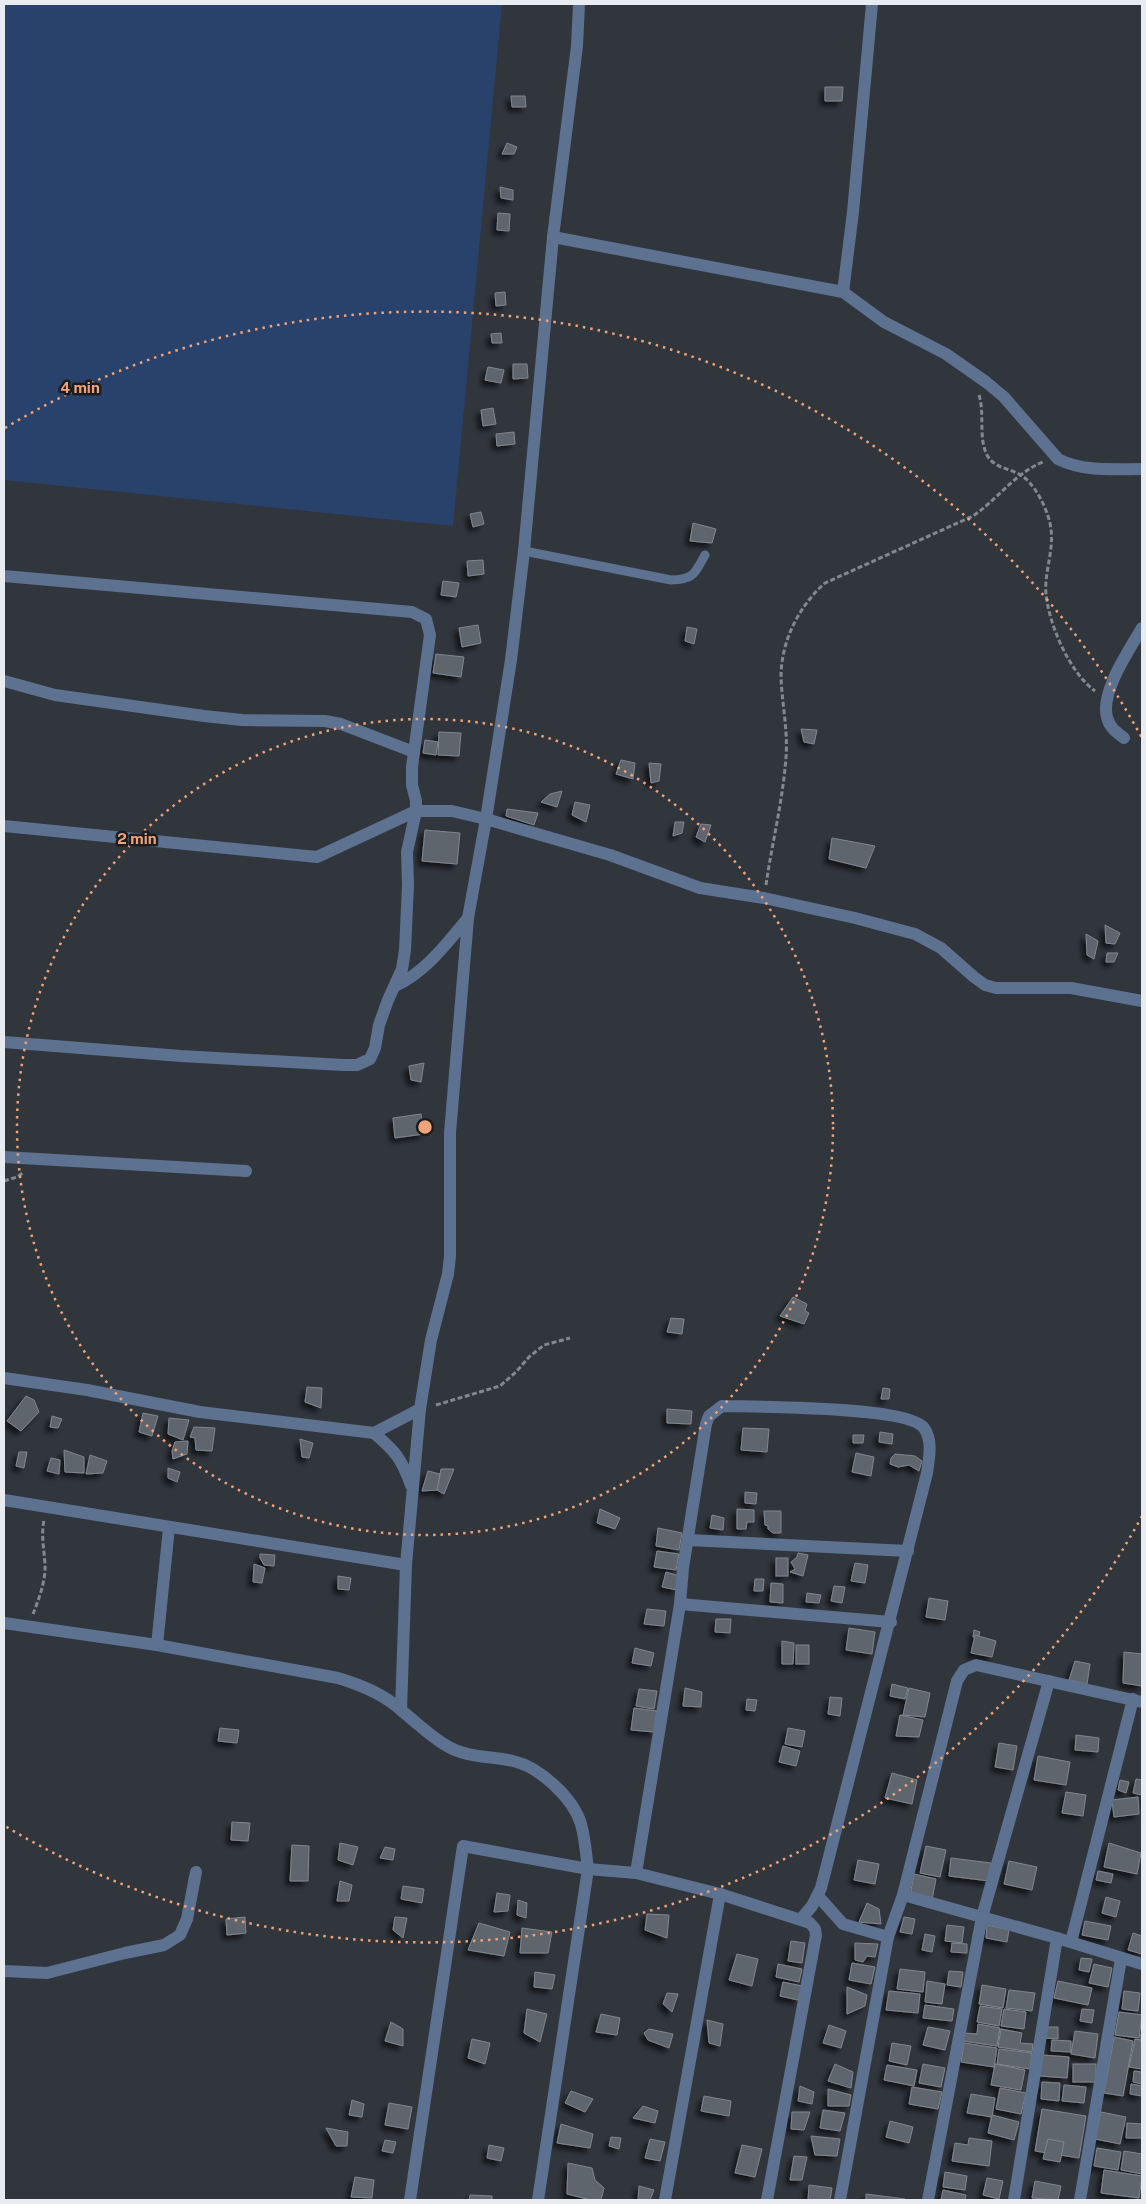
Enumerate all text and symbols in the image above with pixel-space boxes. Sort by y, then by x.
text: 4 min [60,379,100,396]
text: 2 min [117,830,157,847]
centre of rings [416,1118,434,1136]

